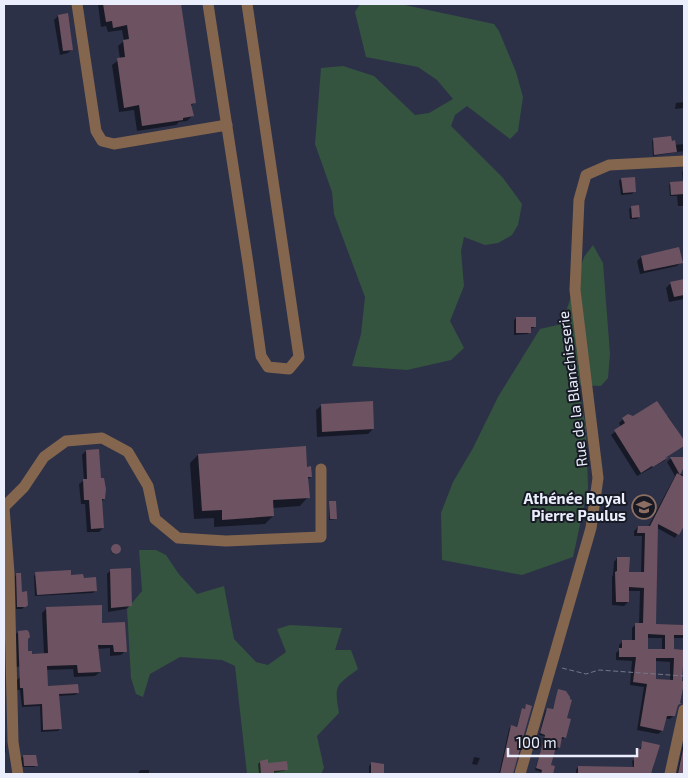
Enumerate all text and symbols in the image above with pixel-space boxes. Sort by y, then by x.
street label: Rue de la Blanchisserie [554,310,590,468]
place label: Athénée Royal Pierre Paulus [523,489,626,524]
school or university icon: Athénée Royal Pierre Paulus [631,494,657,520]
scale bar [508,726,637,758]
text: 100 m [516,733,557,751]

